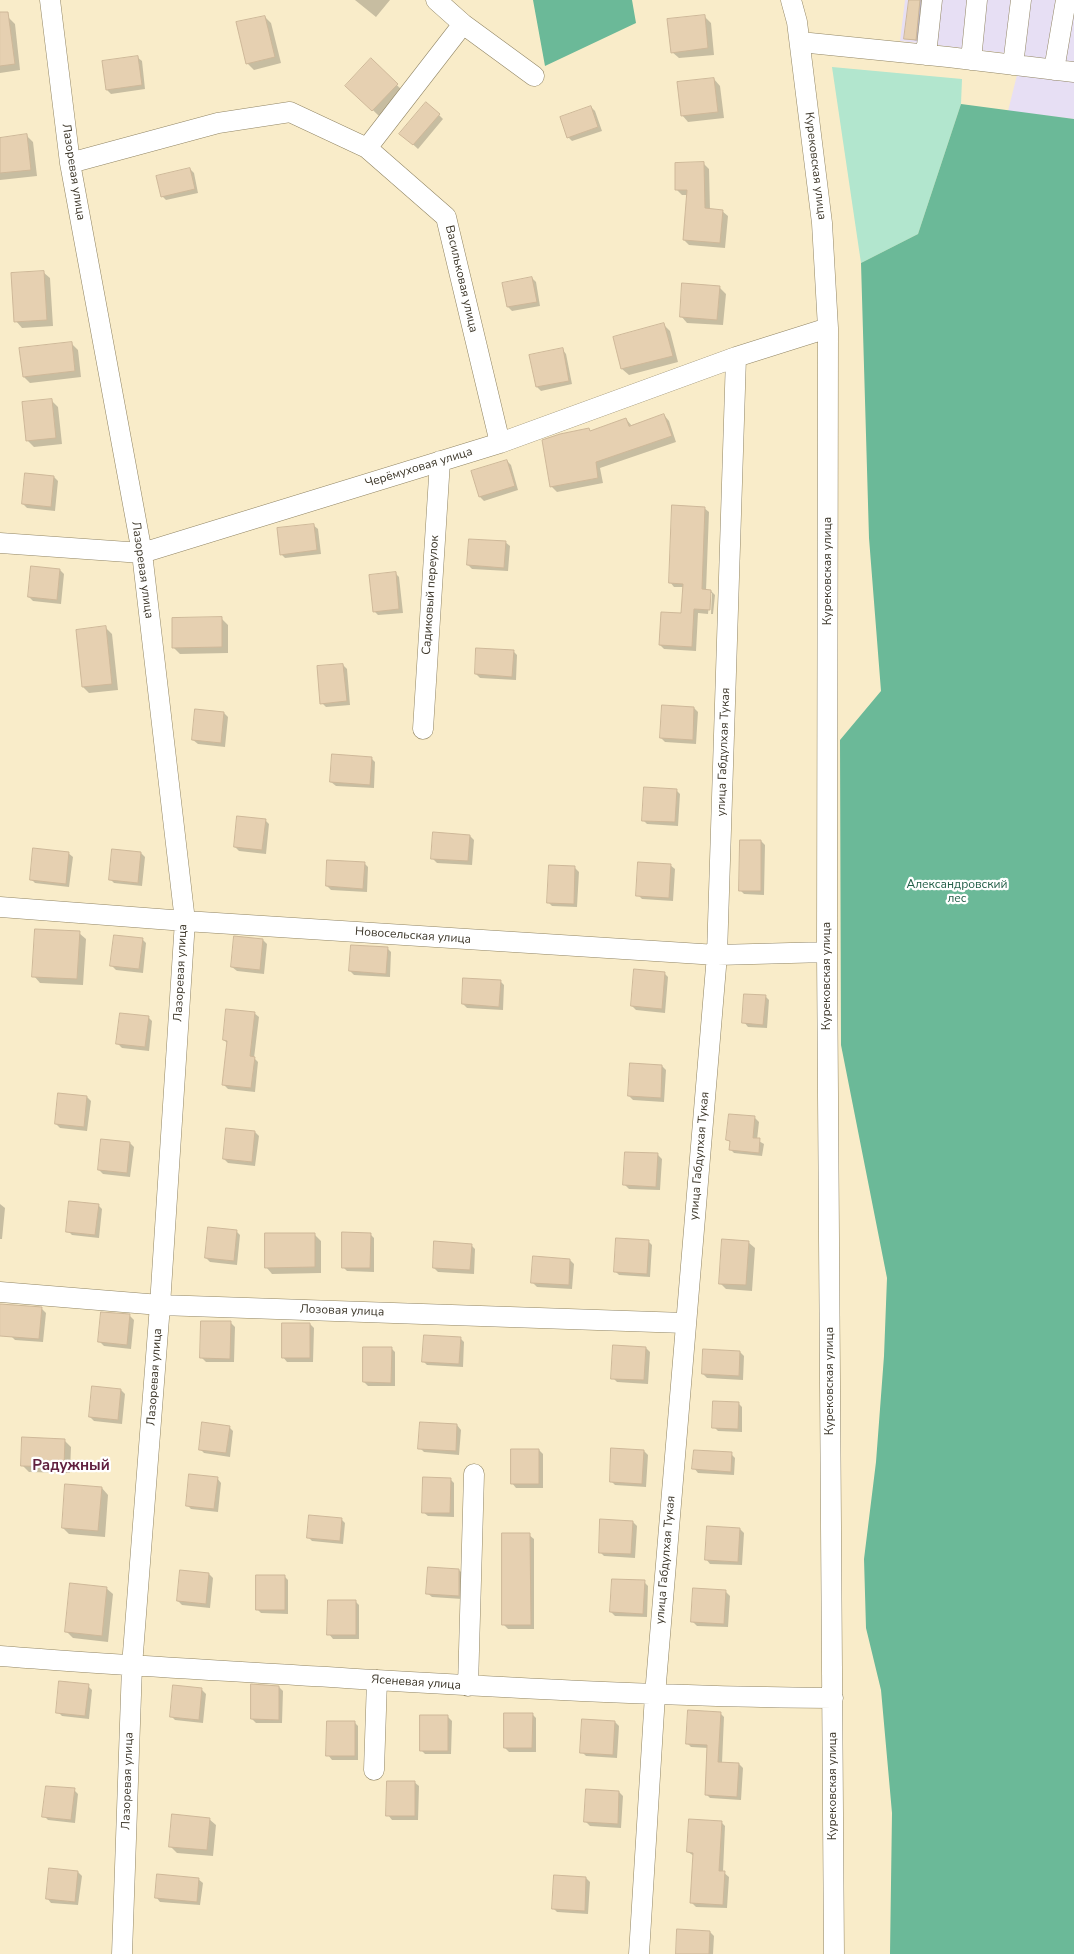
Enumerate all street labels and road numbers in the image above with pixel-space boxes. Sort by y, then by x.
street label: Курековская улица [801,111,829,221]
street label: Лазоревая улица [58,123,88,221]
street label: Васильковая улица [442,224,480,334]
street label: Черёмуховая улица [364,445,474,491]
street label: Курековская улица [821,517,835,625]
street label: Лазоревая улица [128,521,156,619]
street label: Садиковый переулок [420,535,442,655]
street label: улица Габдулхая Тукая [715,687,733,817]
street label: Курековская улица [820,922,834,1030]
street label: Лазоревая улица [171,924,191,1022]
street label: Новосельская улица [355,925,471,947]
street label: улица Габдулхая Тукая [687,1091,713,1221]
street label: Лозовая улица [300,1302,384,1320]
street label: Курековская улица [823,1327,837,1435]
street label: Лазоревая улица [144,1328,166,1426]
street label: улица Габдулхая Тукая [653,1495,679,1625]
street label: Ясеневая улица [371,1673,461,1693]
street label: Лазоревая улица [119,1732,137,1830]
street label: Курековская улица [826,1732,840,1840]

